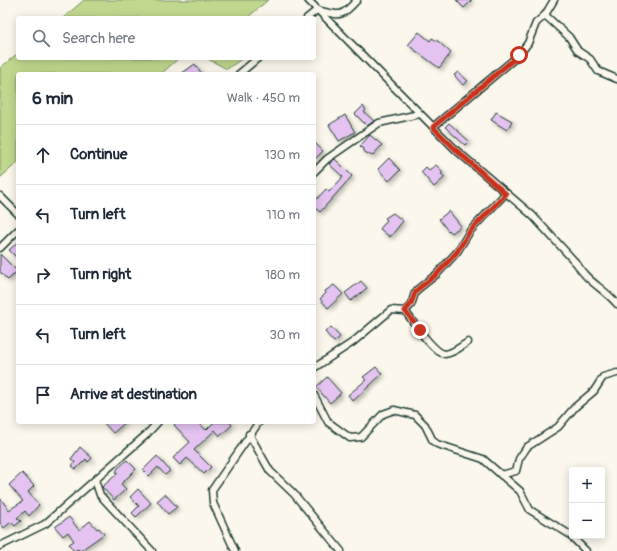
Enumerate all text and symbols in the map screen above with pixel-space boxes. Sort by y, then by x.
search box [16,16,316,60]
icon: search [30,27,52,49]
text: Search here [62,29,135,48]
route start [510,46,528,64]
text: 6 min [32,88,73,109]
text: Walk · 450 m [227,90,300,106]
icon: ahead [32,144,54,166]
text: Continue [70,145,128,164]
text: 130 m [264,147,300,163]
icon: left [32,204,54,226]
text: Turn left [70,205,126,224]
text: 110 m [267,207,300,223]
icon: right [32,264,54,286]
text: Turn right [70,265,131,284]
text: 180 m [265,267,300,283]
route end [411,321,429,339]
icon: left [32,324,54,346]
text: Turn left [70,325,126,344]
text: 30 m [270,327,300,343]
icon: arrive [32,384,54,406]
text: Arrive at destination [70,385,197,404]
map controls [569,467,605,539]
button: + [569,467,605,503]
button: − [569,503,605,539]

